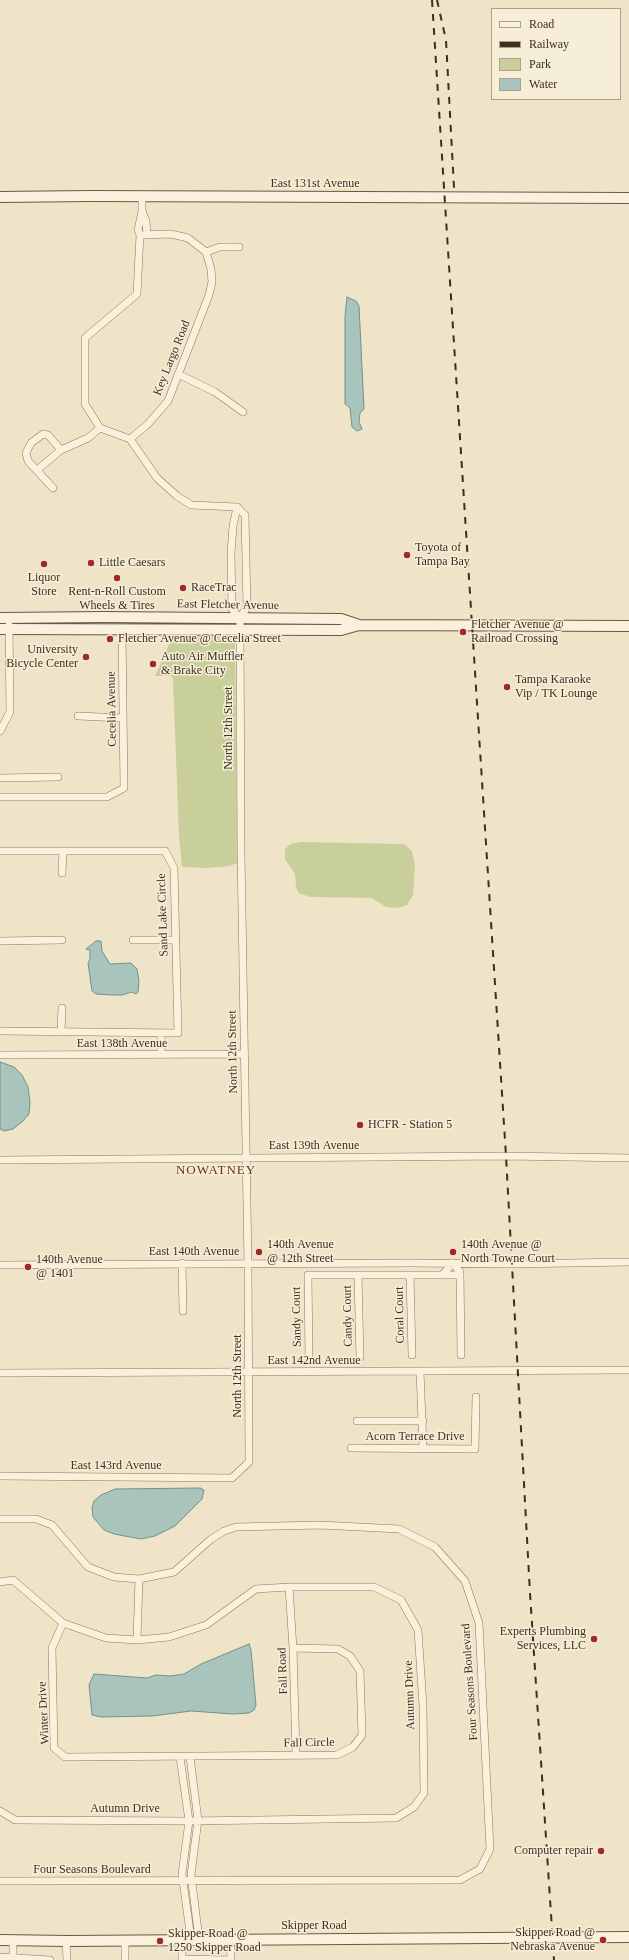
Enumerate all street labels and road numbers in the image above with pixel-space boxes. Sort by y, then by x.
street label: East 131st Avenue [270,177,360,191]
street label: Key Largo Road [150,318,194,398]
street label: East Fletcher Avenue [177,597,279,613]
street label: Cecelia Avenue [104,671,120,747]
street label: North 12th Street [222,686,236,770]
street label: Sand Lake Circle [154,873,172,957]
street label: North 12th Street [225,1010,241,1094]
street label: East 138th Avenue [77,1037,167,1051]
street label: East 139th Avenue [269,1139,359,1153]
street label: East 140th Avenue [149,1245,239,1259]
street label: Candy Court [340,1285,356,1347]
street label: Coral Court [392,1286,408,1344]
street label: Sandy Court [289,1287,305,1347]
street label: North 12th Street [231,1334,245,1418]
street label: East 142nd Avenue [267,1354,361,1368]
street label: Acorn Terrace Drive [365,1430,465,1444]
street label: East 143rd Avenue [70,1459,162,1473]
street label: Four Seasons Boulevard [459,1623,481,1741]
street label: Fall Road [275,1647,291,1695]
street label: Autumn Drive [402,1660,418,1730]
street label: Winter Drive [35,1681,53,1745]
street label: Fall Circle [283,1735,335,1751]
street label: Autumn Drive [90,1802,160,1816]
street label: Four Seasons Boulevard [33,1863,151,1877]
street label: Skipper Road [281,1919,347,1933]

